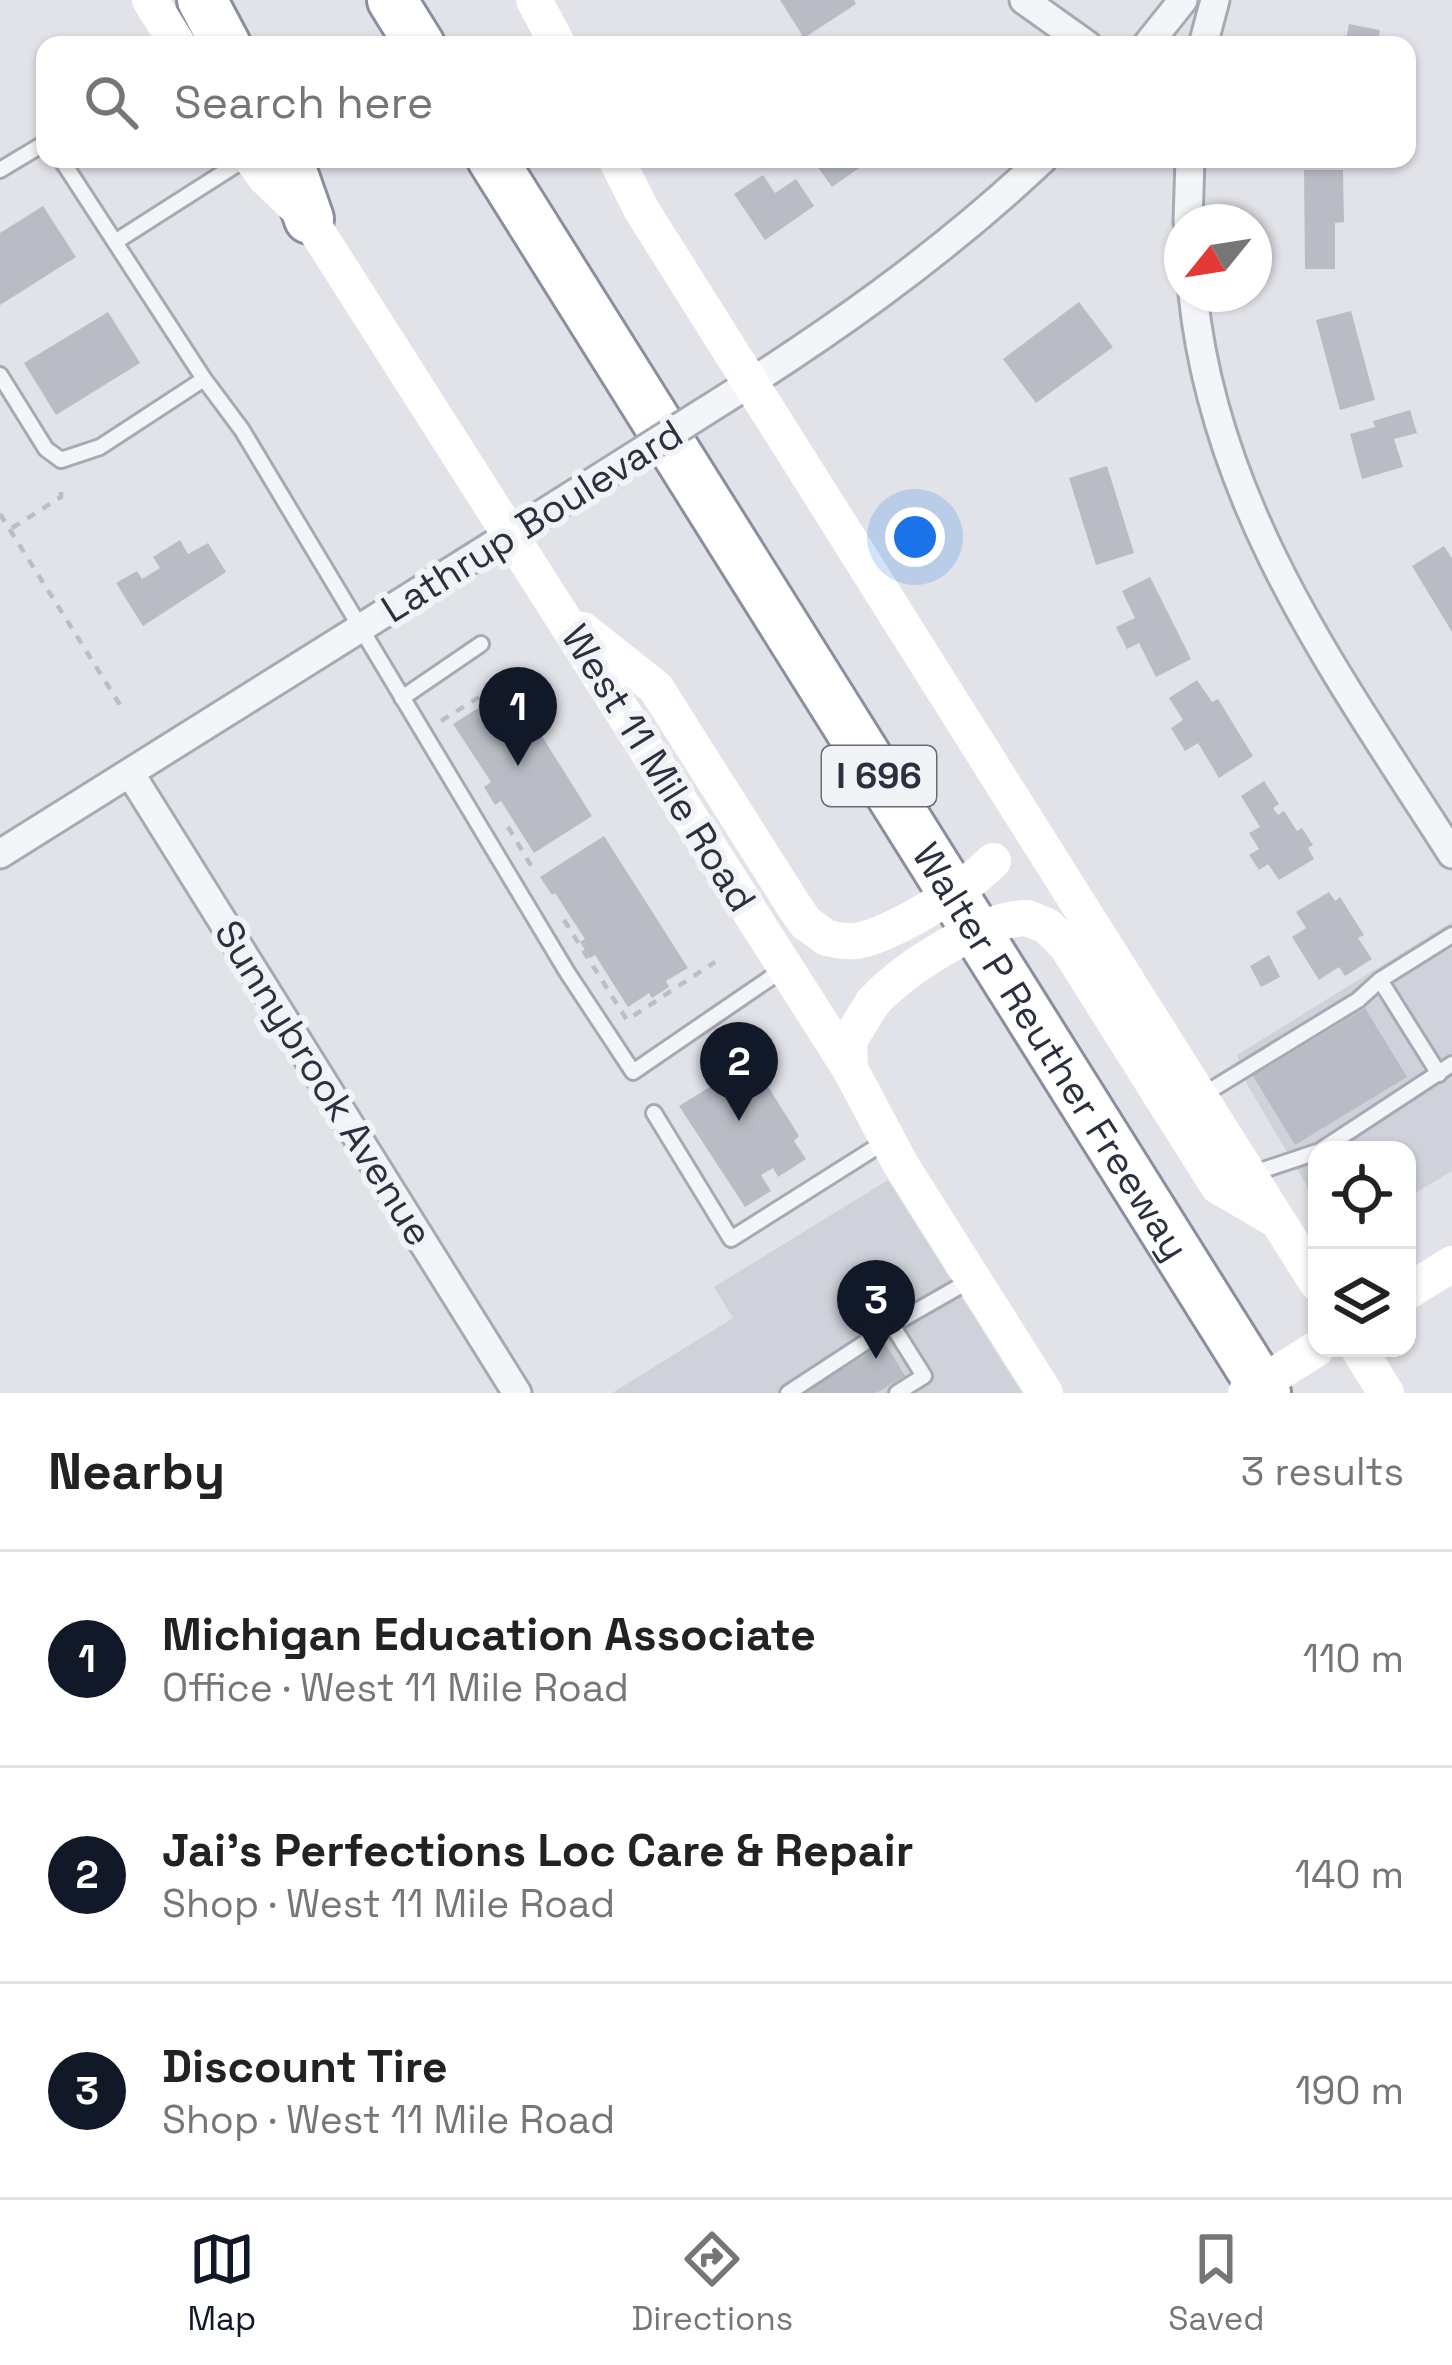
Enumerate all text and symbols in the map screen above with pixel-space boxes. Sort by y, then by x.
search box [36,36,1416,168]
icon: search [78,69,144,135]
text: Search here [174,74,433,131]
north arrow [1164,204,1272,312]
street label: Lathrup Boulevard [372,409,692,633]
your location [885,507,945,567]
street label: West 11 Mile Road [551,615,767,921]
pin: 1 [479,667,557,766]
road number: I 696 [822,746,936,806]
street label: Walter P Reuther Freeway [902,833,1201,1269]
street label: Sunnybrook Avenue [204,911,444,1255]
pin: 2 [700,1022,778,1121]
map controls [1308,1141,1416,1357]
button: locate [1308,1141,1416,1249]
button: layers [1308,1249,1416,1357]
pin: 3 [837,1260,915,1359]
text: Nearby [48,1439,225,1504]
text: 3 results [1241,1447,1404,1496]
text: Michigan Education Associate [162,1606,816,1663]
text: 1 [78,1634,96,1683]
text: 110 m [1303,1634,1404,1683]
text: Office · West 11 Mile Road [162,1663,629,1712]
text: Jai's Perfections Loc Care & Repair [162,1822,913,1879]
text: 2 [75,1850,99,1899]
text: 140 m [1295,1850,1404,1899]
text: Shop · West 11 Mile Road [162,1879,615,1928]
text: Discount Tire [162,2038,448,2095]
text: 3 [75,2066,99,2115]
text: 190 m [1295,2066,1404,2115]
text: Shop · West 11 Mile Road [162,2095,615,2144]
tab: Map [188,2226,256,2340]
tab: Directions [631,2226,793,2340]
tab: Saved [1168,2226,1264,2340]

